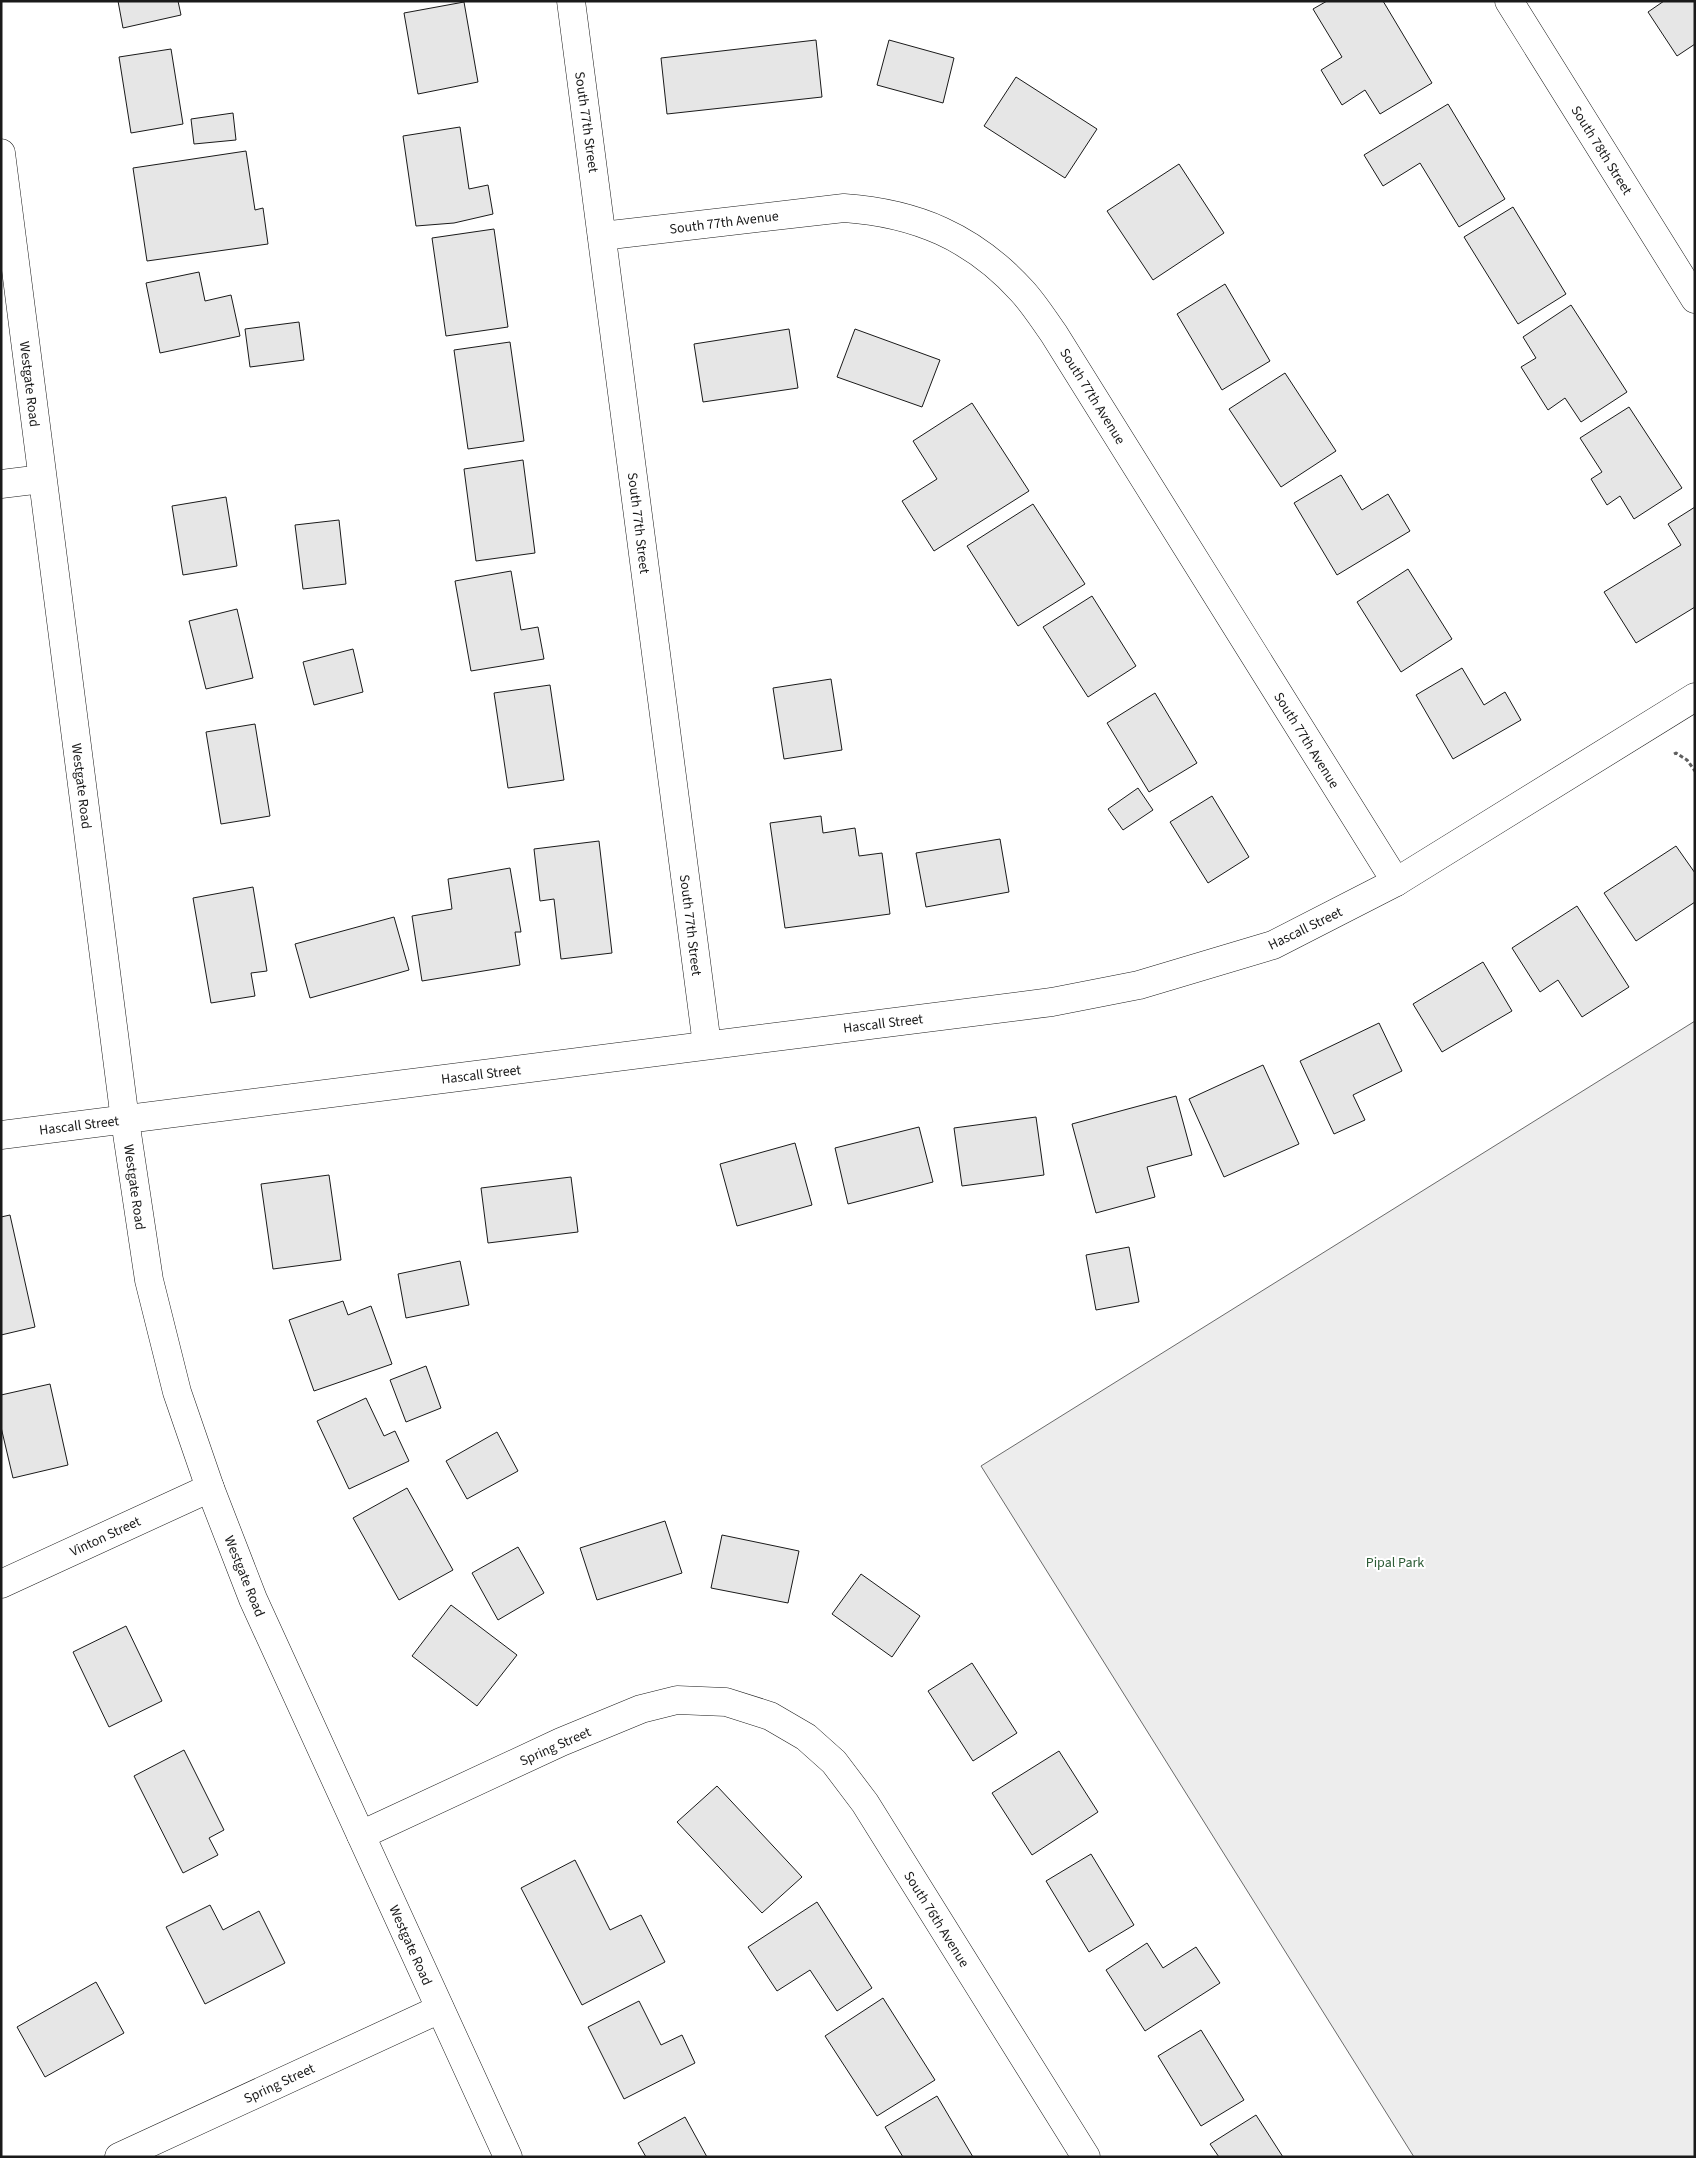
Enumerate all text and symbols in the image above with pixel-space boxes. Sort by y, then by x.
street label: South 77th Street [569,70,603,174]
street label: South 78th Street [1566,102,1637,199]
street label: South 77th Avenue [668,206,780,240]
street label: Westgate Road [14,340,44,428]
street label: South 77th Avenue [1055,345,1130,449]
street label: South 77th Street [622,471,654,575]
street label: South 77th Avenue [1269,689,1344,793]
street label: Westgate Road [66,742,96,830]
street label: South 77th Street [674,873,706,977]
street label: Hascall Street [1265,902,1346,956]
street label: Hascall Street [842,1009,924,1039]
street label: Hascall Street [440,1060,522,1090]
street label: Hascall Street [38,1111,120,1141]
street label: Westgate Road [118,1143,150,1231]
street label: Vinton Street [67,1512,144,1562]
street label: Westgate Road [219,1533,269,1620]
park label: Pipal Park [1366,1553,1424,1573]
street label: Spring Street [517,1722,594,1772]
street label: South 76th Avenue [899,1868,974,1972]
street label: Westgate Road [383,1902,437,1989]
street label: Spring Street [241,2059,318,2109]

